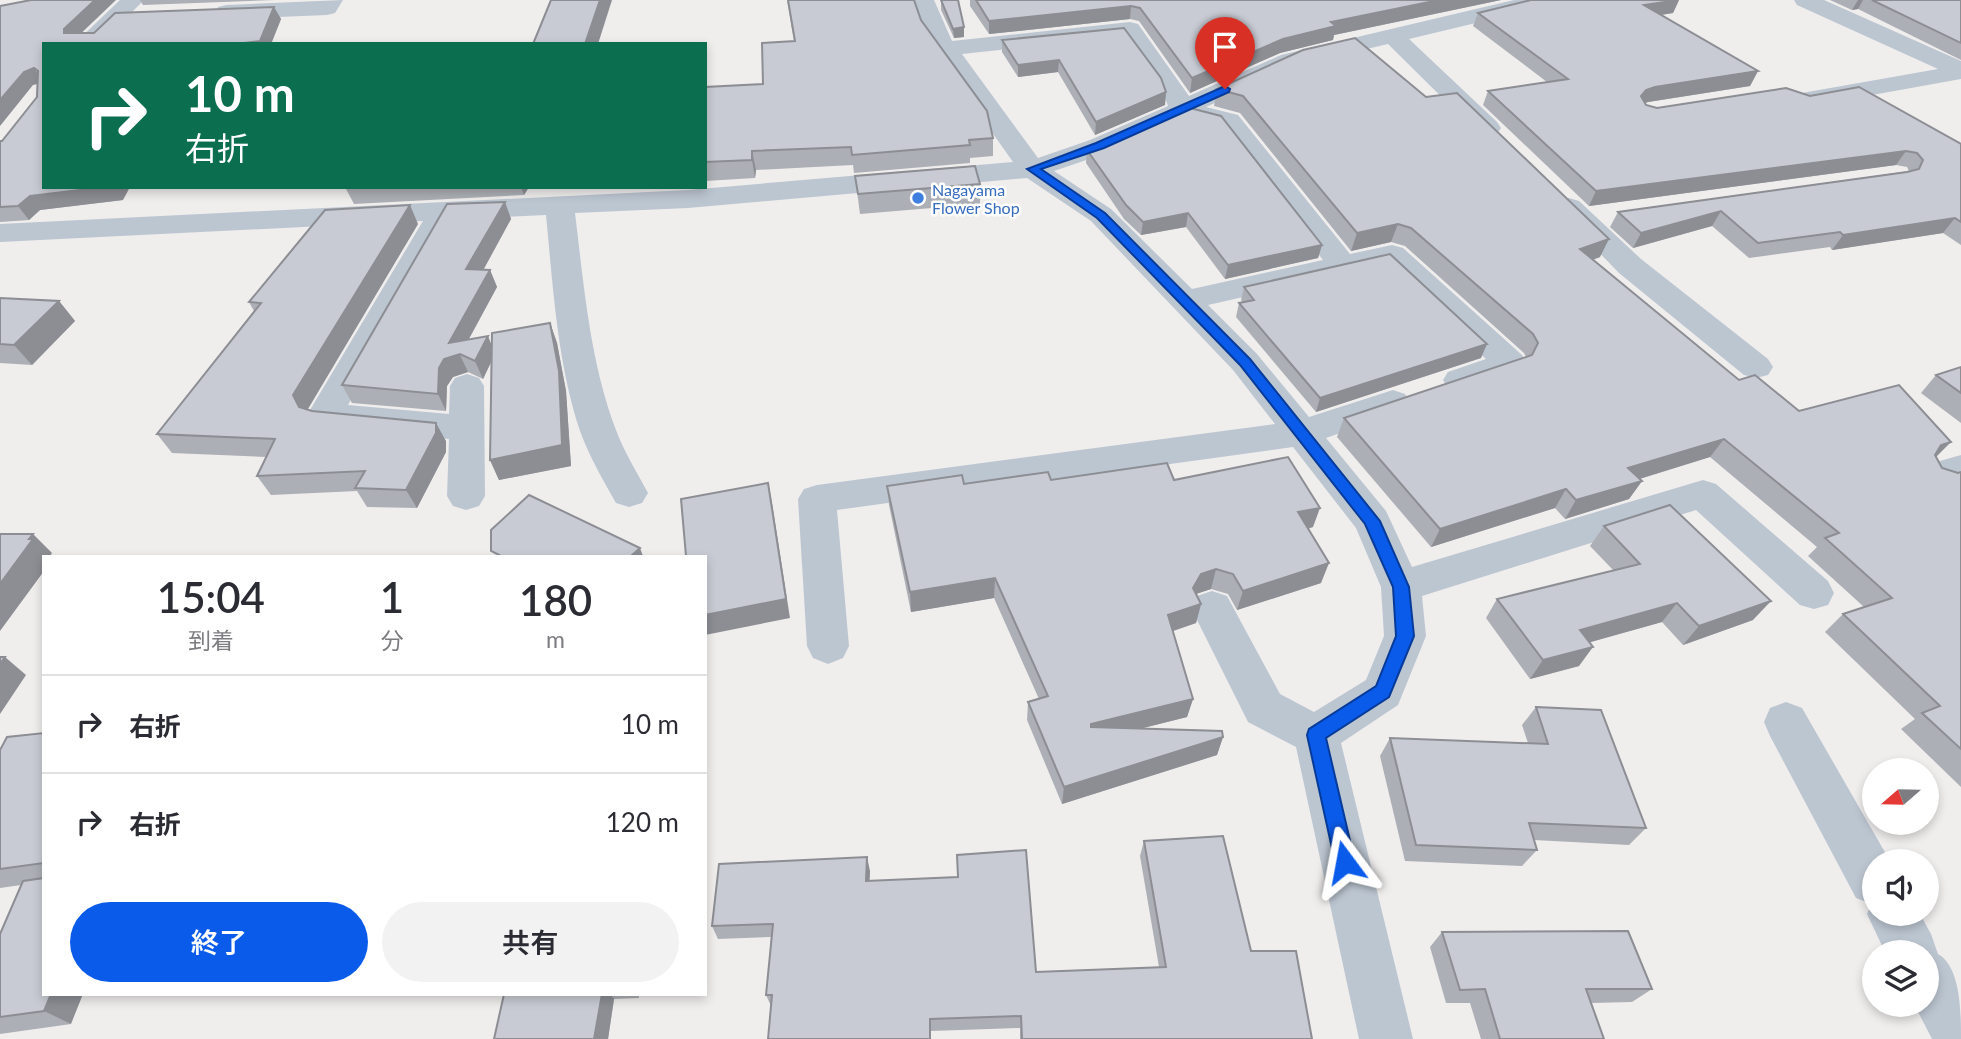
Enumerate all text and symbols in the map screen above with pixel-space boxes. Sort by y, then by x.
pin [1195,17,1255,89]
icon: arrive [1206,28,1244,66]
text: 10 m [185,64,295,122]
icon: right [70,70,161,161]
text: 右折 [185,128,249,167]
place label: Nagayama Flower Shop [932,180,1020,217]
marker: Nagayama Flower Shop [910,190,926,206]
text: 15:04 [157,572,265,622]
text: 1 [380,572,404,622]
text: 180 [519,575,592,625]
text: m [546,625,565,653]
text: 到着 [188,626,234,654]
text: 分 [380,626,403,654]
icon: right [70,705,108,743]
text: 10 m [621,708,679,740]
text: 右折 [129,710,181,742]
north arrow [1862,758,1939,835]
map controls [1862,758,1939,1017]
icon: right [70,803,108,841]
text: 120 m [606,806,679,838]
text: 右折 [129,808,181,840]
position arrow [1308,825,1382,899]
button: sound [1862,849,1939,926]
button: 終了 [70,902,368,982]
button: 共有 [382,902,679,982]
button: layers [1862,940,1939,1017]

